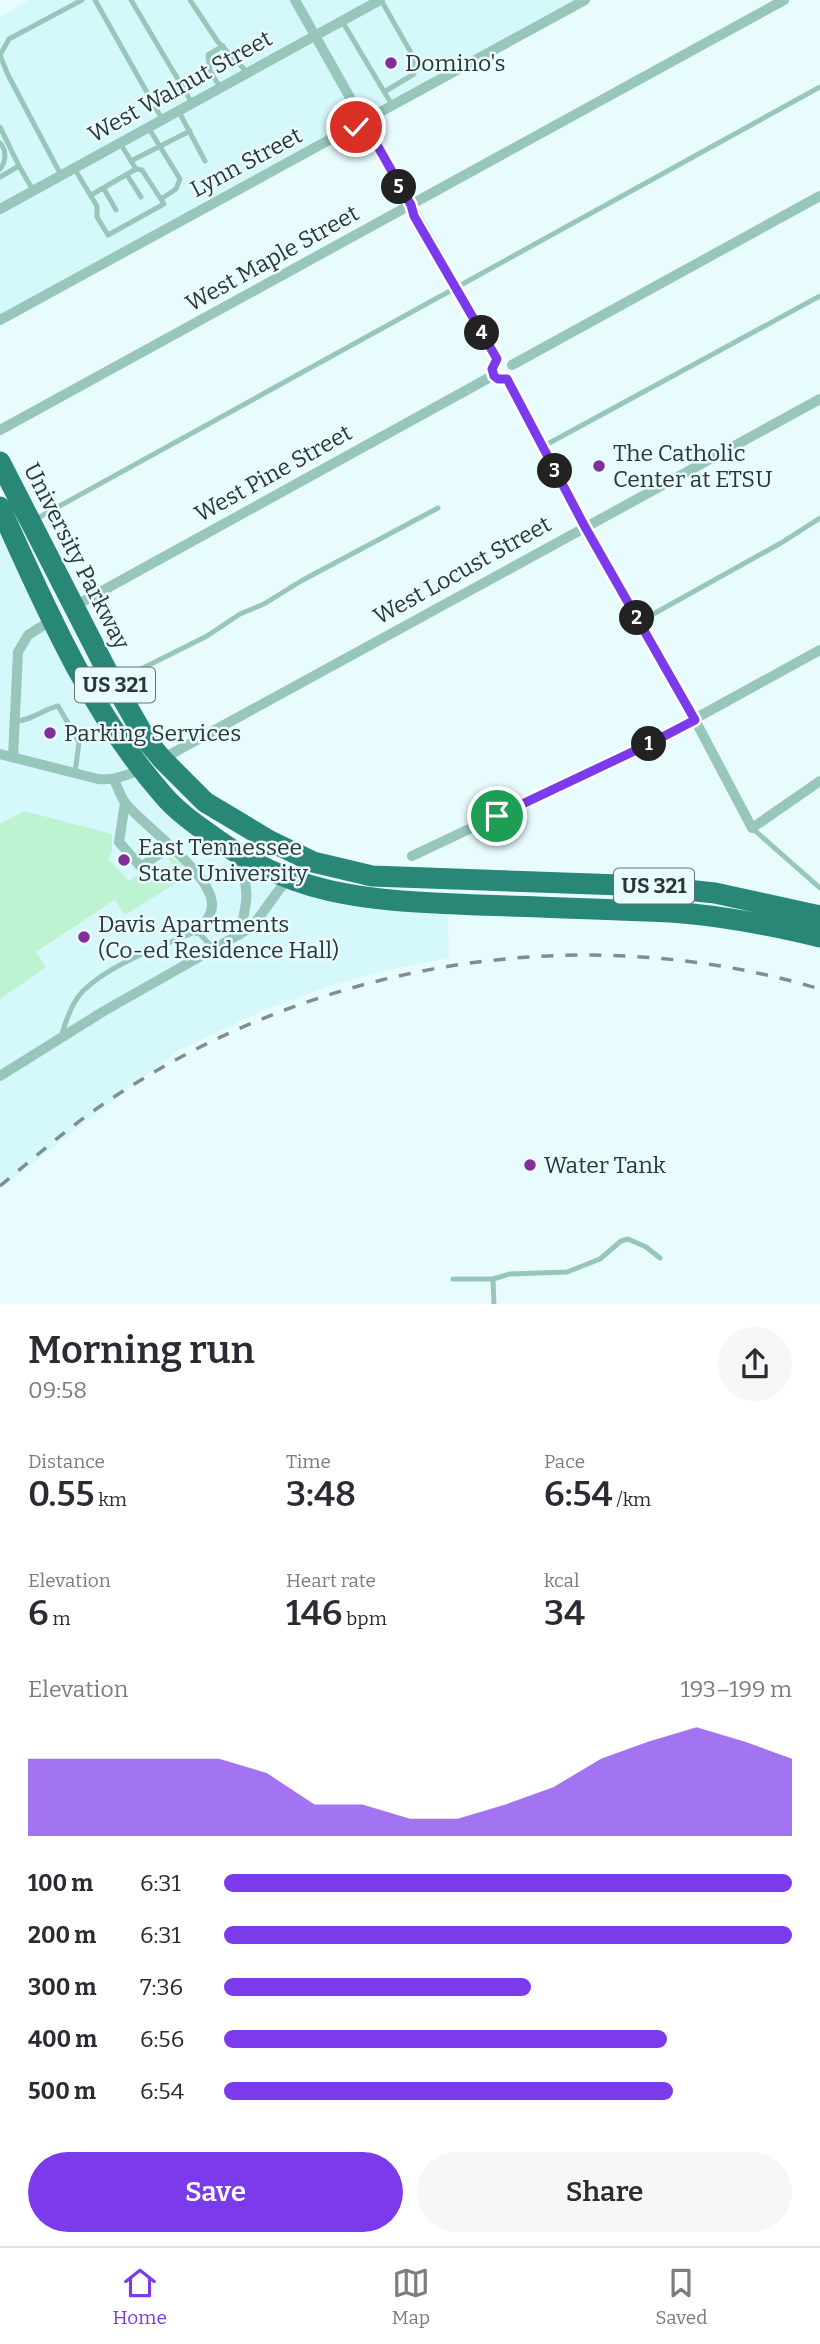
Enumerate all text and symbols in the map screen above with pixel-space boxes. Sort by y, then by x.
street label: West Walnut Street [83,24,277,148]
place label: Domino's [405,49,505,77]
marker: Domino's [383,55,399,71]
pin [326,97,386,157]
icon: check [337,108,375,146]
street label: Lynn Street [185,121,307,203]
pin: 5 [382,170,416,204]
text: 5 [393,175,404,198]
street label: West Maple Street [181,199,363,317]
pin: 4 [464,316,500,350]
text: 4 [476,321,487,344]
street label: West Pine Street [190,418,356,528]
place label: The Catholic Center at ETSU [613,439,772,493]
pin: 3 [538,454,572,489]
street label: University Parkway [18,458,136,655]
marker: The Catholic Center at ETSU [591,458,607,474]
text: 3 [549,459,560,482]
street label: West Locust Street [368,510,556,630]
pin: 2 [620,600,654,636]
text: 2 [631,606,642,629]
road number: US 321 [75,668,155,702]
place label: Parking Services [64,719,241,747]
marker: Parking Services [42,725,58,741]
pin: 1 [632,726,666,762]
text: 1 [644,732,653,755]
pin [467,786,527,846]
icon: arrive [478,797,516,835]
place label: East Tennessee State University [138,833,309,887]
marker: East Tennessee State University [116,852,132,868]
road number: US 321 [614,868,694,903]
place label: Davis Apartments (Co-ed Residence Hall) [98,910,339,964]
marker: Davis Apartments (Co-ed Residence Hall) [76,929,92,945]
place label: Water Tank [544,1151,666,1179]
marker: Water Tank [522,1157,538,1173]
text: Morning run [28,1327,255,1373]
button: share [718,1327,792,1401]
text: 09:58 [28,1376,87,1404]
text: Distance [28,1450,105,1473]
text: Time [286,1450,331,1473]
text: Pace [544,1450,585,1473]
text: 0.55 [28,1473,94,1515]
text: 3:48 [286,1473,356,1515]
text: 6:54 [544,1473,613,1515]
text: km [94,1488,127,1511]
text: /km [613,1488,651,1511]
text: Elevation [28,1569,111,1592]
text: Heart rate [286,1569,376,1592]
text: kcal [544,1569,579,1592]
text: 6 [28,1592,49,1634]
text: 146 [286,1592,343,1634]
text: 34 [544,1592,585,1634]
text: m [49,1607,71,1630]
text: bpm [343,1607,387,1630]
text: Elevation [28,1675,128,1703]
text: 193–199 m [680,1675,792,1703]
text: 100 m [28,1869,93,1897]
text: 6:31 [140,1869,181,1897]
text: 200 m [28,1921,96,1949]
text: 6:31 [140,1921,181,1949]
text: 300 m [28,1973,97,2001]
text: 7:36 [140,1973,183,2001]
text: 400 m [28,2025,97,2053]
text: 6:56 [140,2025,184,2053]
text: 500 m [28,2077,96,2105]
text: 6:54 [140,2077,184,2105]
button: Save [28,2152,403,2232]
button: Share [417,2152,792,2232]
tab: Home [113,2264,167,2329]
tab: Map [392,2264,430,2329]
tab: Saved [655,2264,707,2329]

